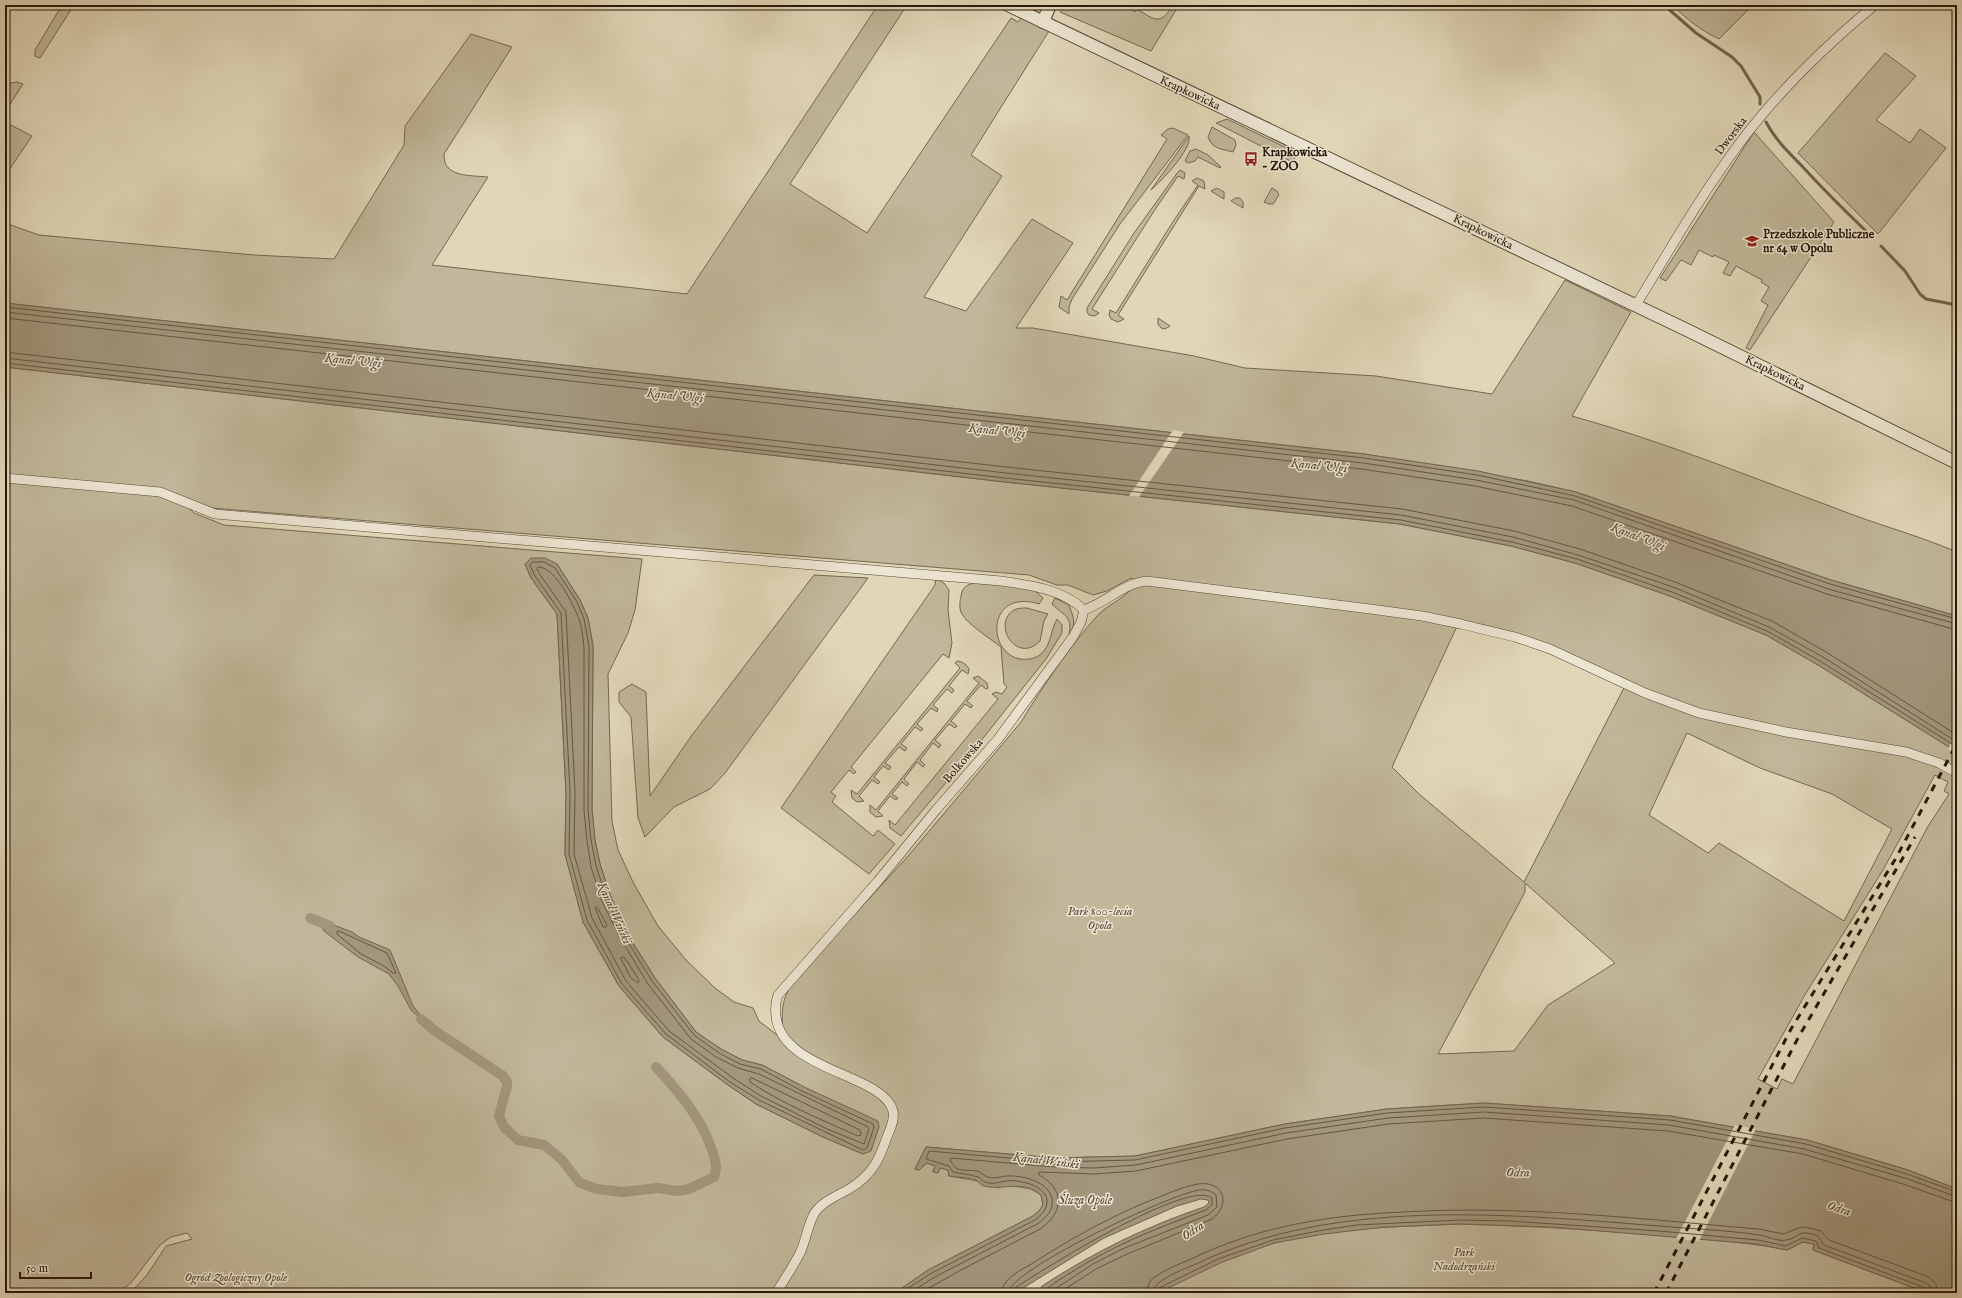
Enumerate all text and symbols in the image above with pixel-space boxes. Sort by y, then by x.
street label: Krapkowicka [1157,72,1223,115]
street label: Dworska [1712,113,1751,158]
place label: Krapkowicka - ZOO [1262,145,1328,174]
bus stop icon: Krapkowicka - ZOO [1243,151,1259,167]
street label: Krapkowicka [1450,211,1516,254]
place label: Przedszkole Publiczne nr 64 w Opolu [1763,227,1875,257]
school or university icon: Przedszkole Publiczne nr 64 w Opolu [1744,233,1760,249]
water label: Kanał Ulgi [323,349,383,374]
street label: Krapkowicka [1742,352,1808,395]
water label: Kanał Ulgi [645,384,705,409]
water label: Kanał Ulgi [967,419,1027,444]
water label: Kanał Ulgi [1289,454,1349,479]
water label: Kanał Ulgi [1607,519,1669,557]
street label: Bolkowska [940,735,987,786]
water label: Kanał Wiński [592,878,636,948]
park label: Park 800-lecia Opola [1068,904,1132,933]
water label: Kanał Wiński [1011,1148,1081,1174]
water label: Odra [1506,1164,1530,1182]
water label: Śluza Opole [1058,1191,1113,1209]
water label: Odra [1825,1197,1853,1221]
water label: Odra [1178,1217,1208,1245]
park label: Park Nadodrzański [1433,1245,1497,1274]
scale bar [20,1254,91,1280]
text: 50 m [26,1261,48,1276]
park label: Ogród Zoologiczny Opole [185,1270,287,1286]

